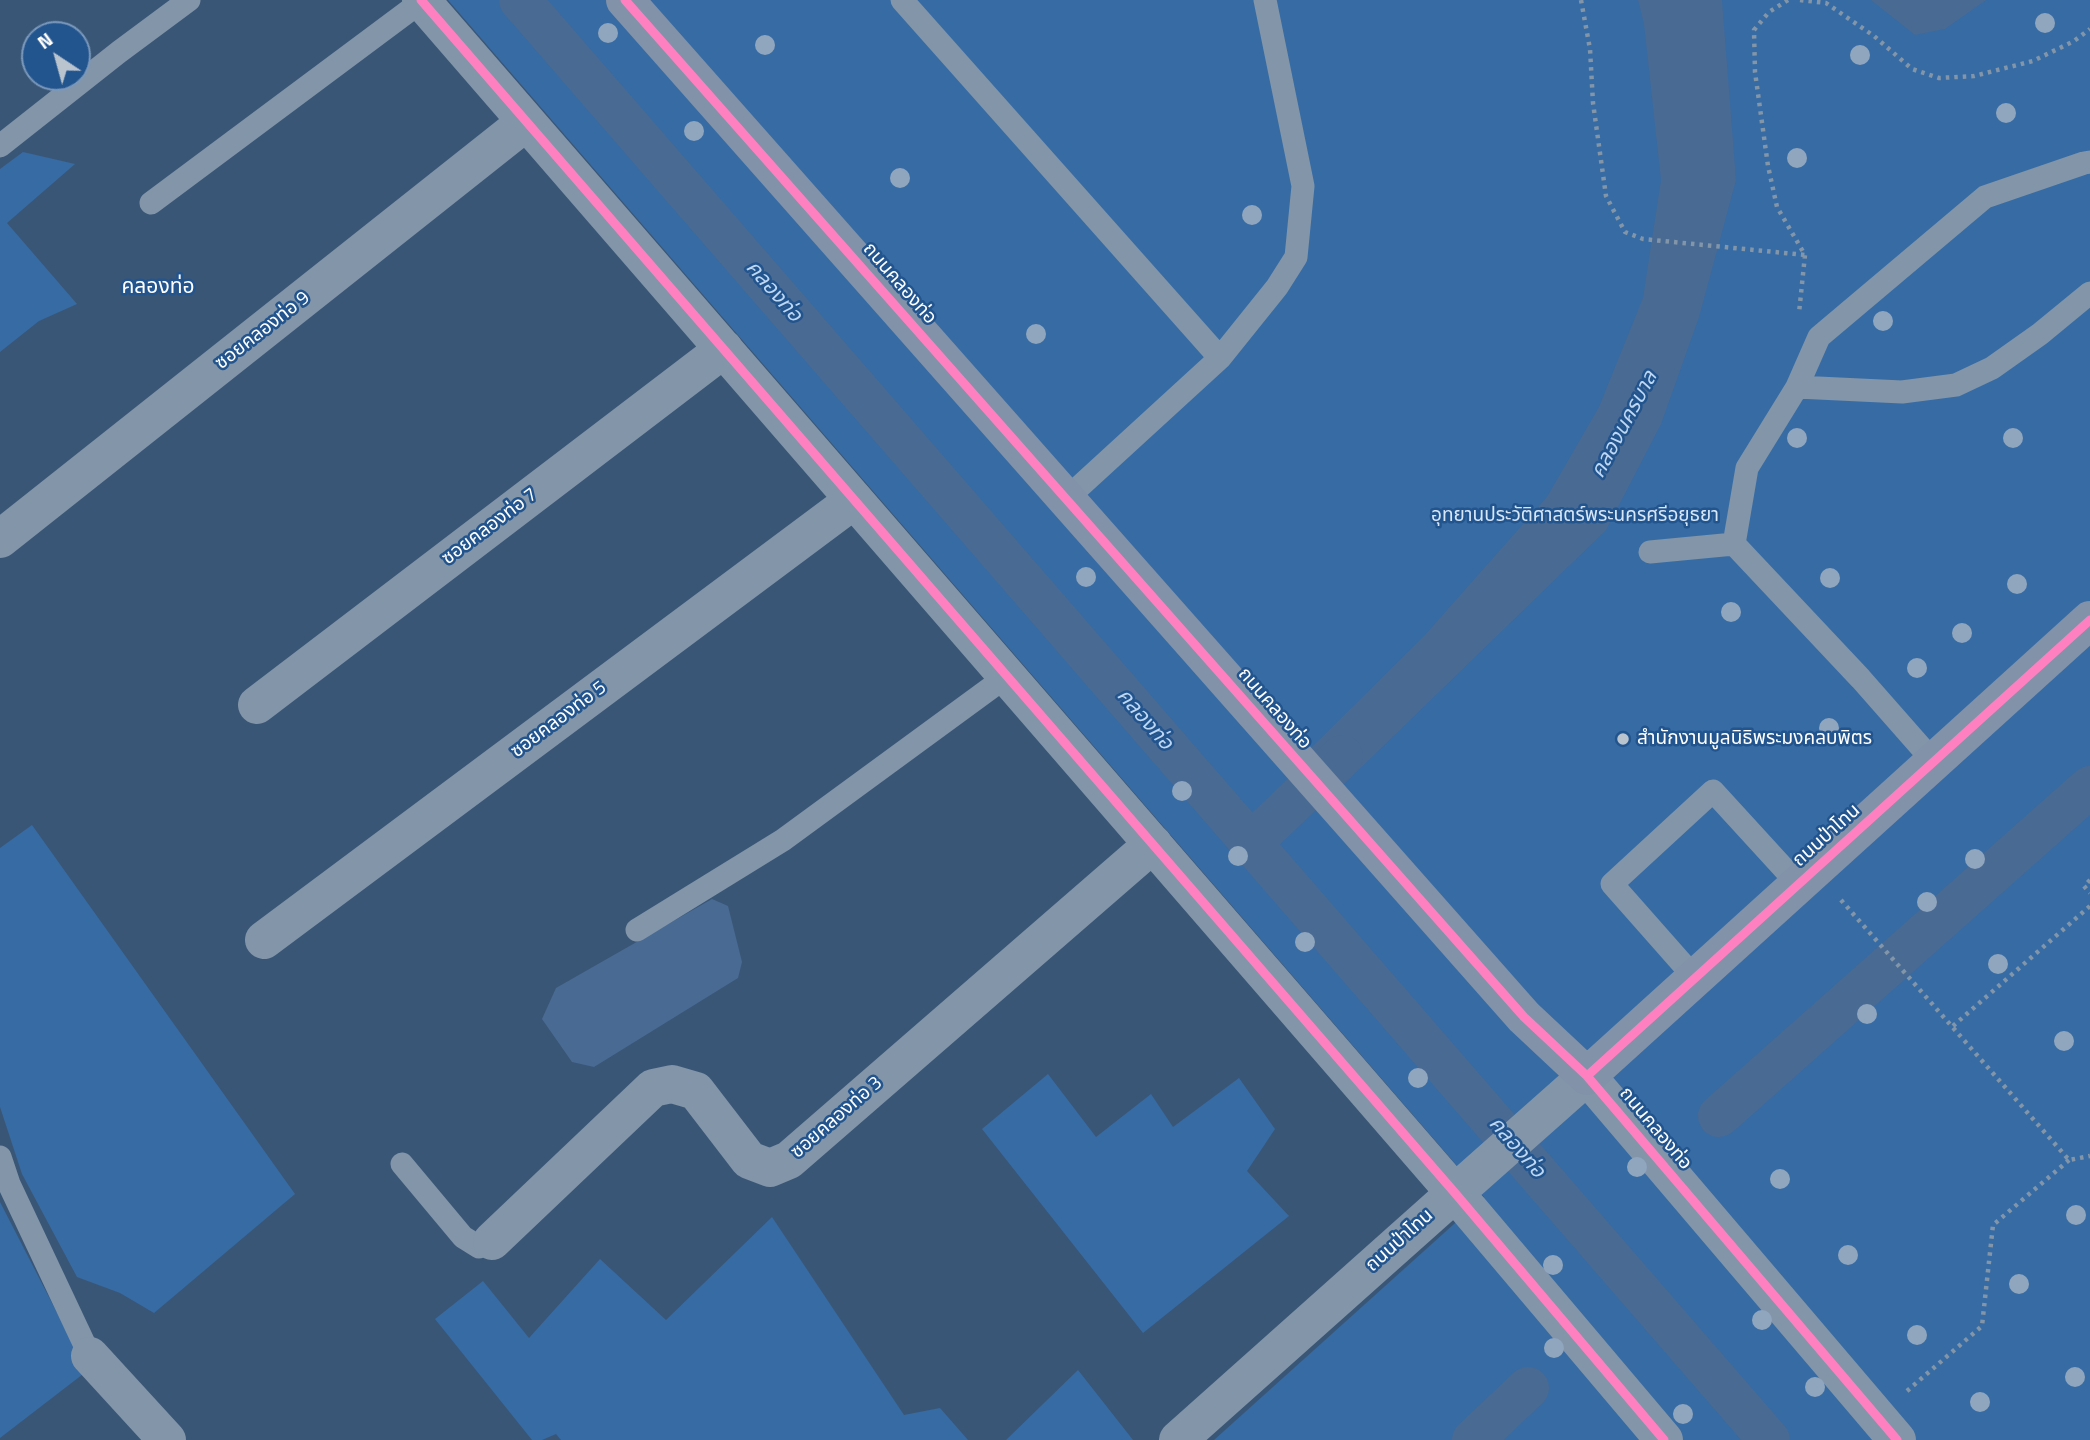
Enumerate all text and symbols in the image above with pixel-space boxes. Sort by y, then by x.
north arrow [21,21,91,91]
text: N [31,25,58,56]
street label: ถนนคลองท่อ [857,238,941,330]
water label: คลองท่อ [740,256,806,328]
district label: คลองท่อ [121,275,195,301]
street label: ซอยคลองท่อ 9 [211,287,315,375]
water label: คลองนครบาล [1586,367,1664,483]
street label: ซอยคลองท่อ 7 [438,484,542,570]
park label: อุทยานประวัติศาสตร์พระนครศรีอยุธยา [1431,505,1719,527]
street label: ถนนคลองท่อ [1232,663,1316,755]
street label: ซอยคลองท่อ 5 [507,677,611,763]
water label: คลองท่อ [1111,684,1177,756]
place label: สำนักงานมูลนิธิพระมงคลบพิตร [1637,728,1872,750]
marker: สำนักงานมูลนิธิพระมงคลบพิตร [1615,731,1631,747]
street label: ถนนป่าโทน [1789,800,1865,872]
street label: ซอยคลองท่อ 3 [787,1072,887,1164]
street label: ถนนคลองท่อ [1614,1083,1696,1175]
water label: คลองท่อ [1483,1112,1549,1184]
street label: ถนนป่าโทน [1362,1205,1438,1277]

